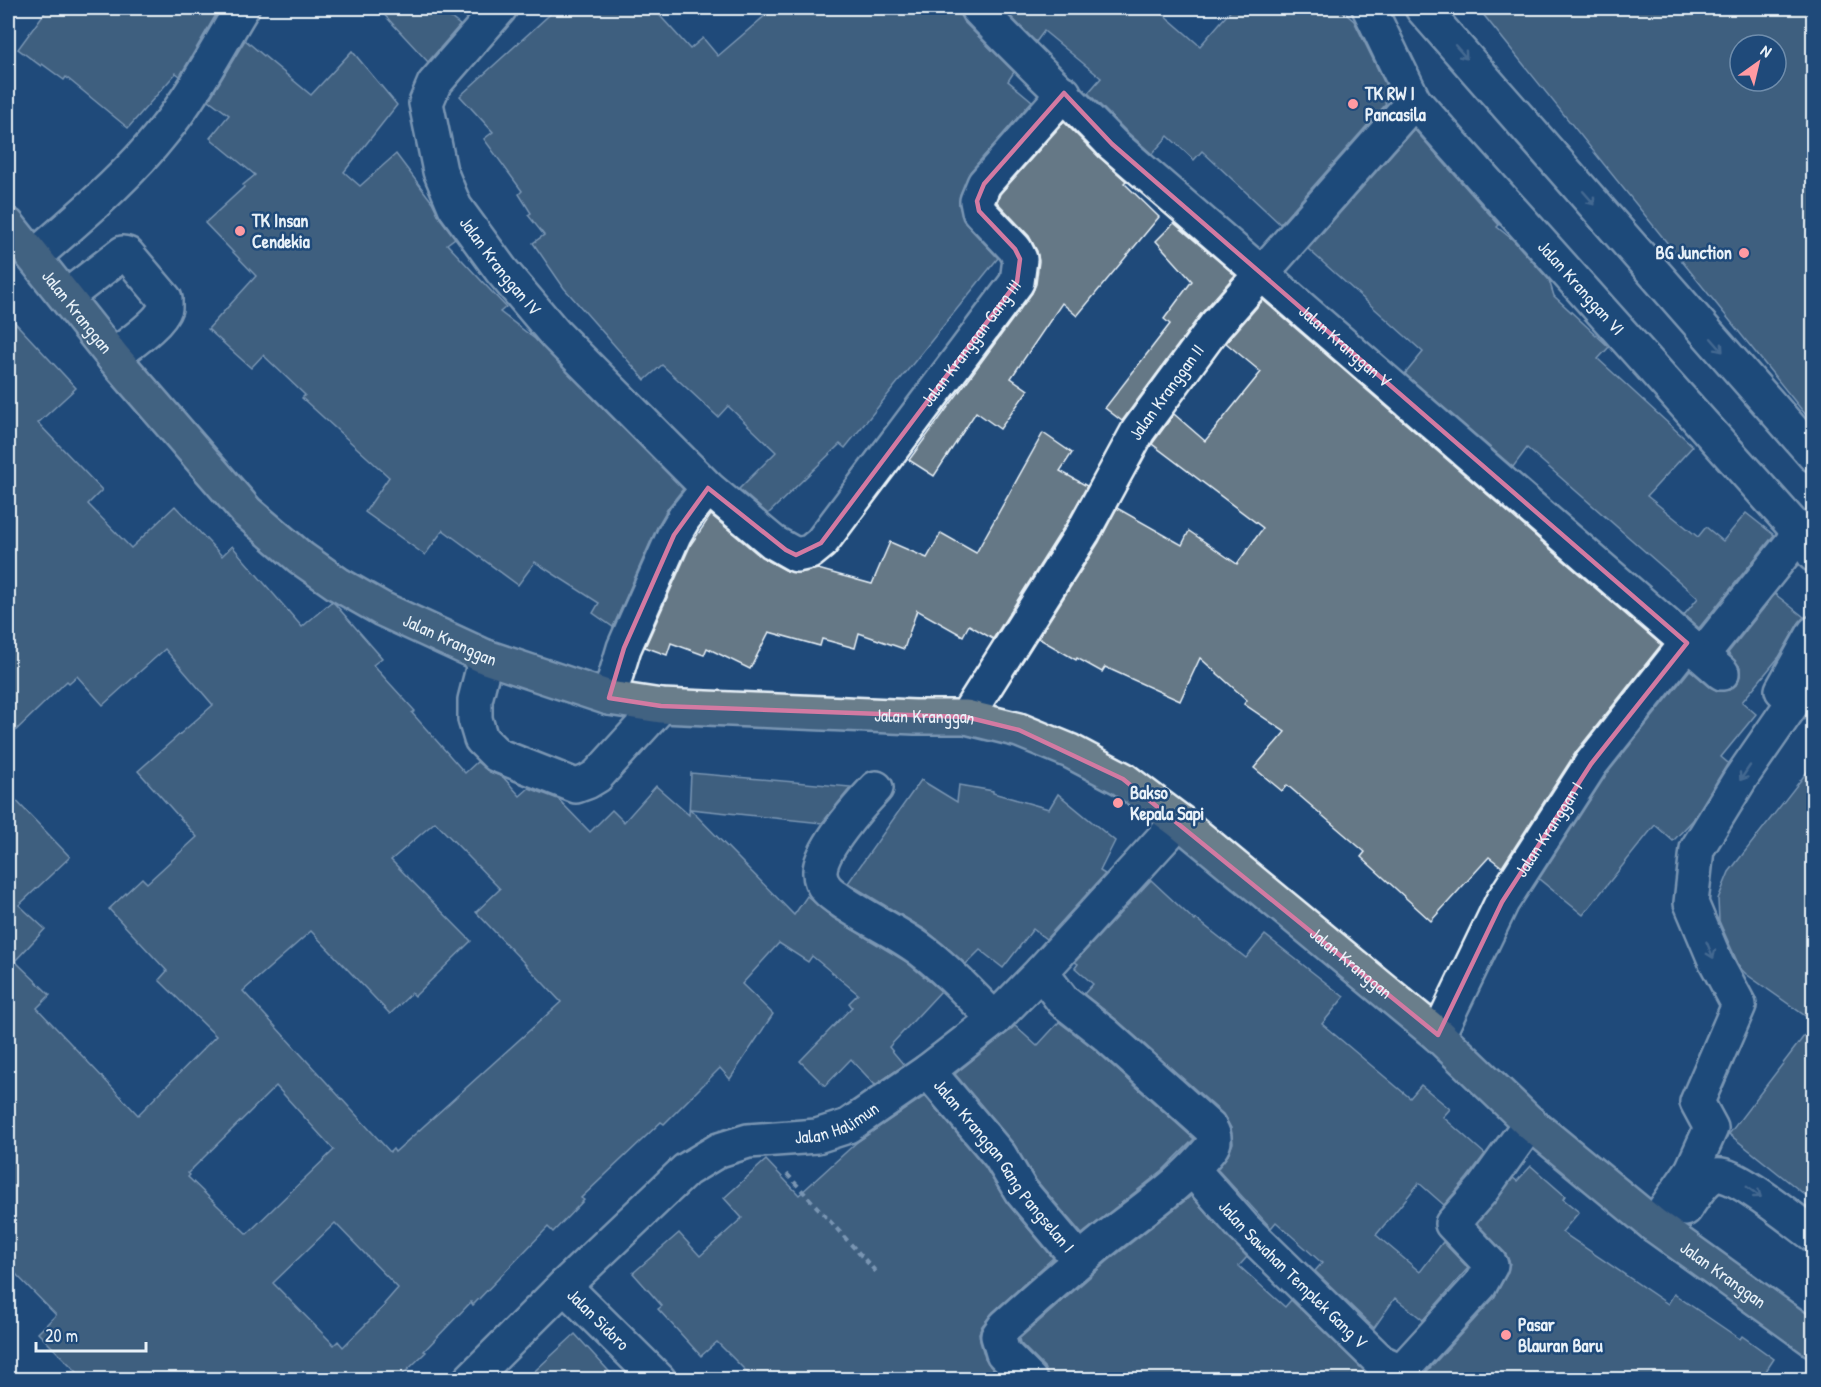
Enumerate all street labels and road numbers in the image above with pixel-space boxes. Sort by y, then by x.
street label: Jalan Kranggan IV [454,211,548,321]
street label: Jalan Kranggan VI [1532,235,1630,340]
street label: Jalan Kranggan [36,264,119,359]
street label: Jalan Kranggan Gang III [915,274,1027,412]
street label: Jalan Kranggan V [1294,299,1398,393]
street label: Jalan Kranggan II [1123,339,1210,444]
street label: Jalan Kranggan [399,607,500,672]
street label: Jalan Kranggan [874,702,978,731]
street label: Jalan Kranggan I [1508,777,1588,882]
street label: Jalan Kranggan [1304,921,1398,1004]
street label: Jalan Kranggan Gang Pangselan I [928,1074,1081,1258]
street label: Jalan Halimun [794,1096,884,1150]
street label: Jalan Sawahan Templek Gang V [1213,1195,1374,1354]
street label: Jalan Kranggan [1675,1235,1772,1314]
street label: Jalan Sidoro [562,1283,635,1356]

